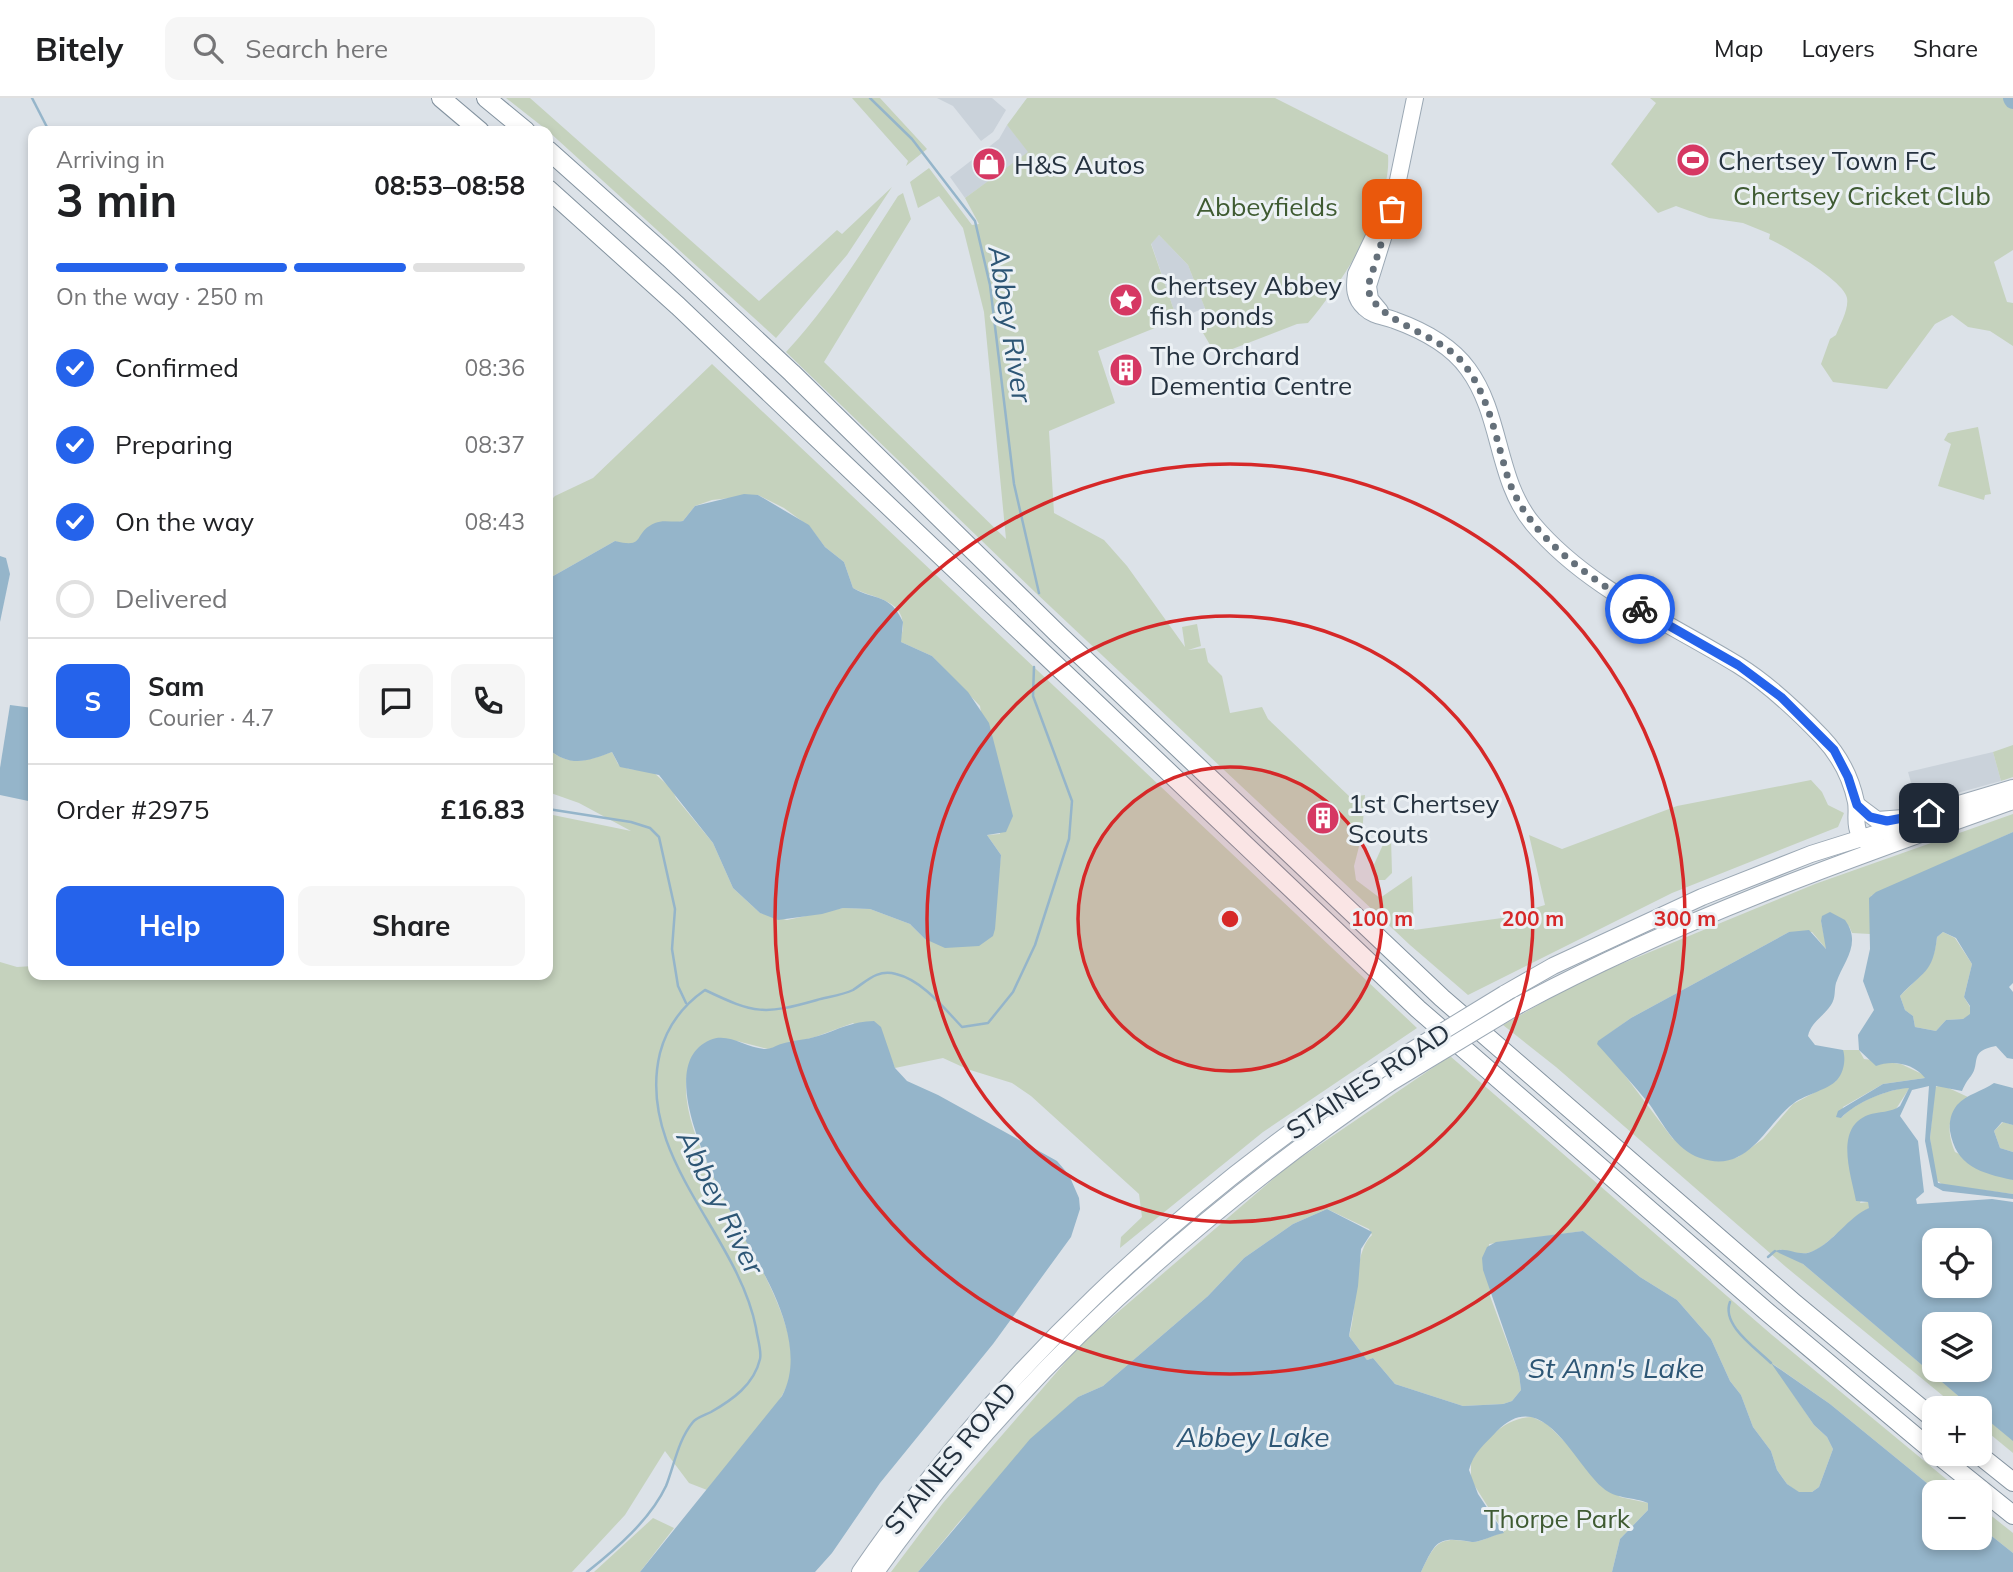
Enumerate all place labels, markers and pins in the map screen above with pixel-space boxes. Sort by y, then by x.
sports icon: Chertsey Town FC [1674,141,1712,179]
place label: Chertsey Town FC [1718,144,1937,177]
shop icon: H&S Autos [970,145,1008,183]
place label: H&S Autos [1014,148,1145,181]
pin [1362,179,1422,239]
place label: Chertsey Abbey fish ponds [1150,269,1342,332]
place icon: Chertsey Abbey fish ponds [1107,281,1145,319]
place label: The Orchard Dementia Centre [1150,339,1352,402]
building icon: The Orchard Dementia Centre [1107,351,1145,389]
pin [1899,783,1959,843]
place label: 1st Chertsey Scouts [1348,787,1500,850]
building icon: 1st Chertsey Scouts [1304,799,1342,837]
centre of rings [1218,907,1242,931]

